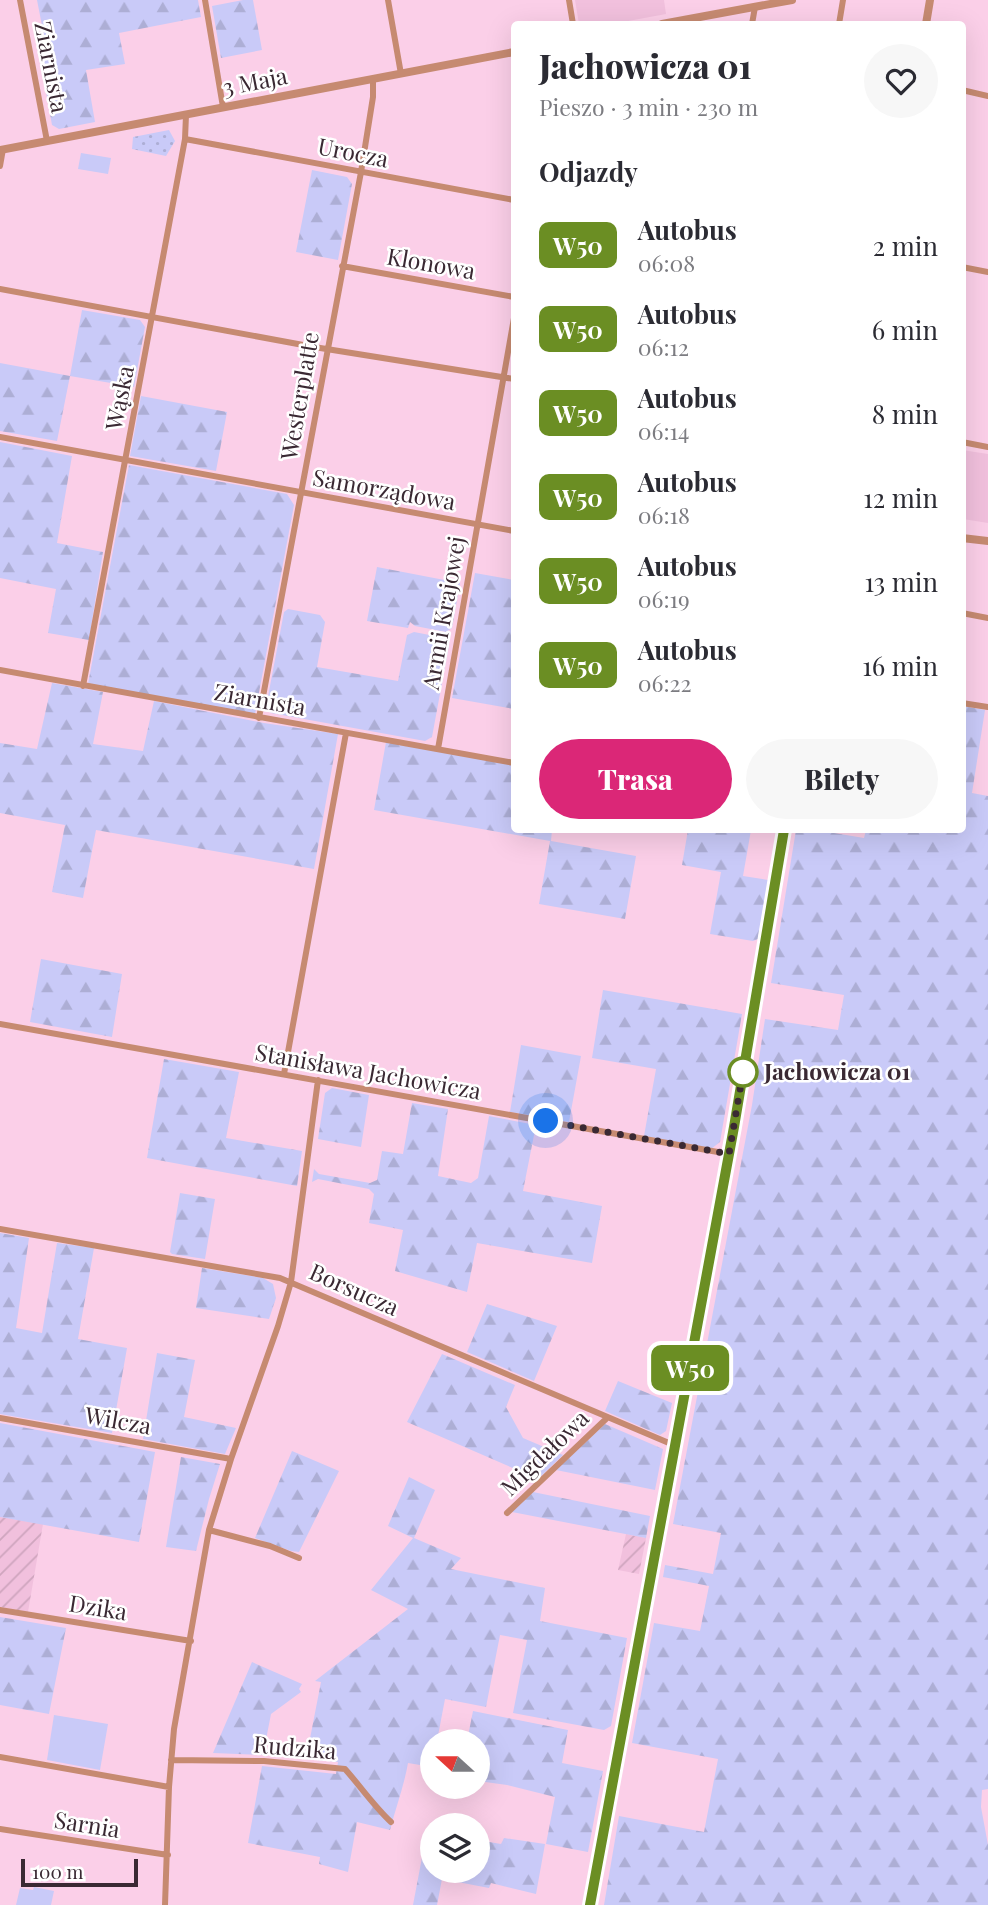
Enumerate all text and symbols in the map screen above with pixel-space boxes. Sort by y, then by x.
street label: Ziarnista [28,18,77,116]
text: Jachowicza 01 [539,43,751,87]
button: heart [864,44,938,118]
street label: 3 Maja [220,59,290,102]
text: Pieszo · 3 min · 230 m [539,91,758,122]
street label: Urocza [315,130,392,174]
text: Odjazdy [539,154,638,189]
text: Autobus [638,212,737,247]
text: 2 min [873,228,938,263]
text: W50 [553,229,603,261]
street label: Klonowa [385,240,478,286]
text: 06:08 [638,247,695,278]
text: Autobus [638,296,737,331]
text: 6 min [872,312,938,347]
text: W50 [553,313,603,345]
street label: Westerplatte [272,329,325,463]
text: 06:12 [638,331,689,362]
street label: Wąska [97,362,140,434]
text: Autobus [638,380,737,415]
text: 8 min [872,396,938,431]
text: W50 [553,397,603,429]
text: 06:14 [638,415,689,446]
street label: Samorządowa [310,461,459,516]
text: Autobus [638,464,737,499]
text: 12 min [863,480,938,515]
text: W50 [553,481,603,513]
text: 06:18 [638,499,690,530]
street label: Armii Krajowej [414,534,471,693]
text: Autobus [638,548,737,583]
text: 13 min [864,564,938,599]
text: W50 [553,565,603,597]
text: 06:19 [638,583,690,614]
text: Autobus [638,632,737,667]
text: 16 min [862,648,938,683]
text: W50 [553,649,603,681]
text: 06:22 [638,667,692,698]
street label: Ziarnista [212,675,309,722]
button: Trasa [539,739,732,819]
button: Bilety [746,739,938,819]
street label: Stanisława Jachowicza [253,1035,484,1106]
place label: Jachowicza 01 [763,1055,911,1086]
marker: Jachowicza 01 [728,1057,758,1087]
your location [528,1103,563,1138]
street label: Borsucza [305,1255,405,1322]
line badge: W50 [650,1345,730,1391]
text: W50 [665,1352,715,1384]
street label: Wilcza [82,1398,154,1441]
street label: Migdałowa [493,1402,595,1502]
street label: Dzika [67,1587,130,1626]
street label: Rudzika [252,1727,338,1766]
north arrow [420,1729,490,1799]
map controls [420,1729,490,1883]
street label: Sarnia [52,1803,123,1844]
button: layers [420,1813,490,1883]
scale bar [21,1856,138,1888]
text: 100 m [32,1858,83,1884]

